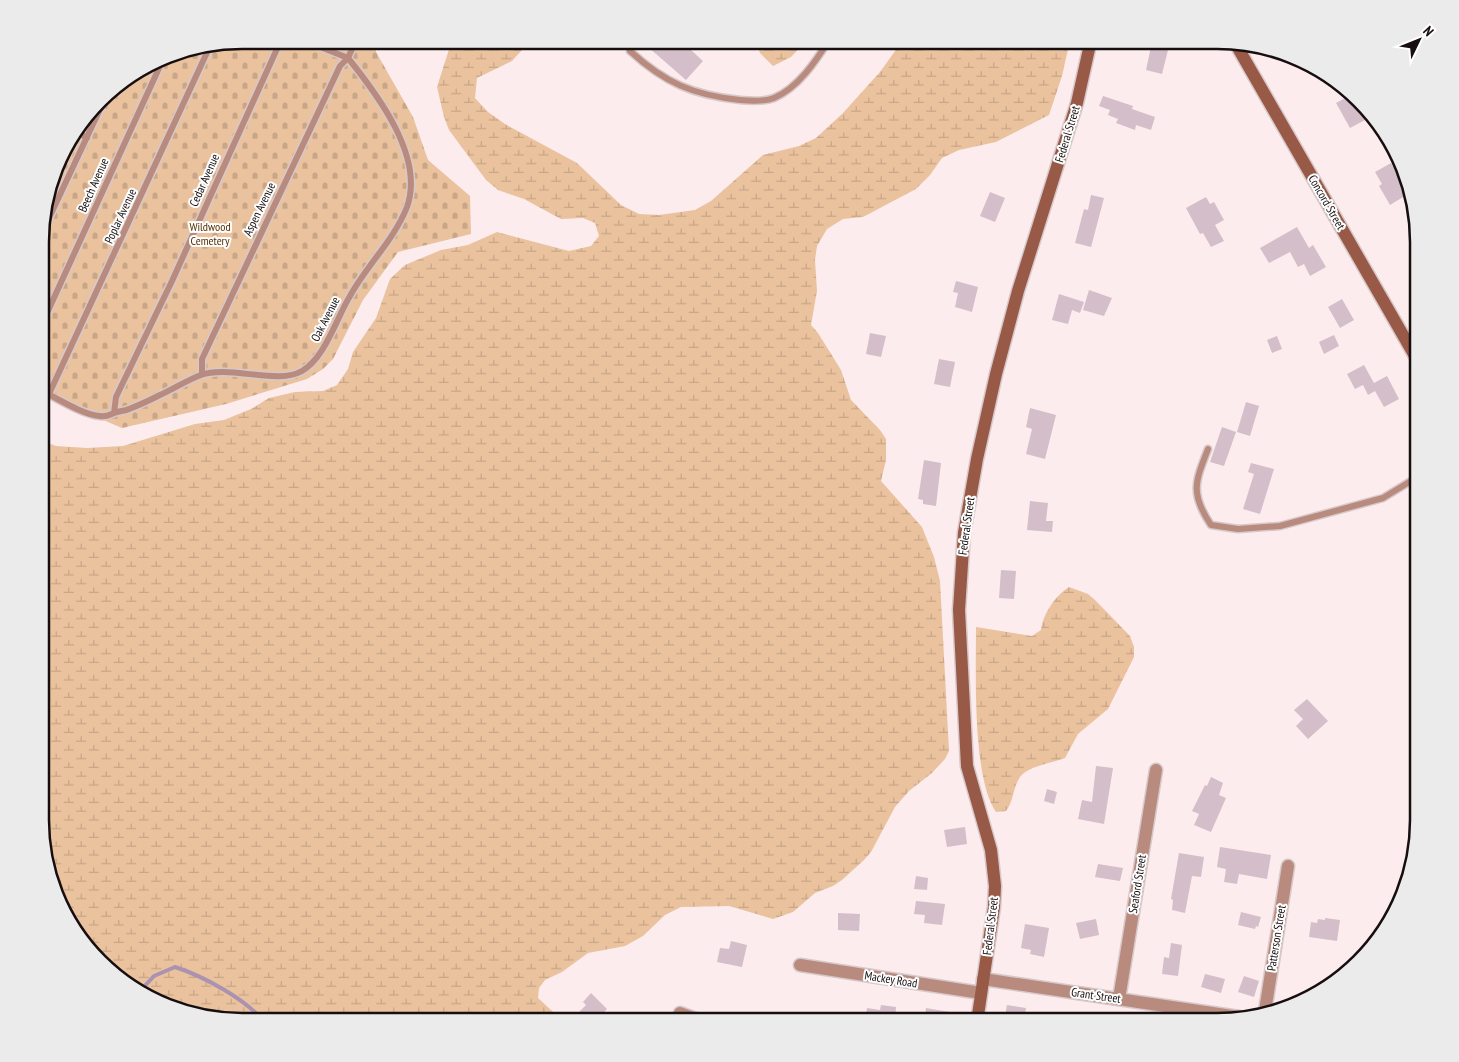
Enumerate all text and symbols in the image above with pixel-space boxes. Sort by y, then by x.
north arrow [1394,15,1444,65]
text: N [1419,22,1438,40]
street label: Federal Street [1051,103,1083,164]
street label: Cedar Avenue [186,151,222,209]
street label: Beech Avenue [74,156,112,214]
street label: Concord Street [1305,172,1349,233]
street label: Aspen Avenue [240,180,278,238]
street label: Poplar Avenue [101,186,139,246]
park label: Wildwood Cemetery [189,219,231,248]
street label: Oak Avenue [307,294,343,344]
street label: Federal Street [955,495,978,556]
street label: Seaford Street [1125,853,1149,914]
street label: Federal Street [979,895,1001,956]
street label: Patterson Street [1263,903,1289,972]
street label: Mackey Road [864,967,918,991]
street label: Grant Street [1070,984,1122,1006]

